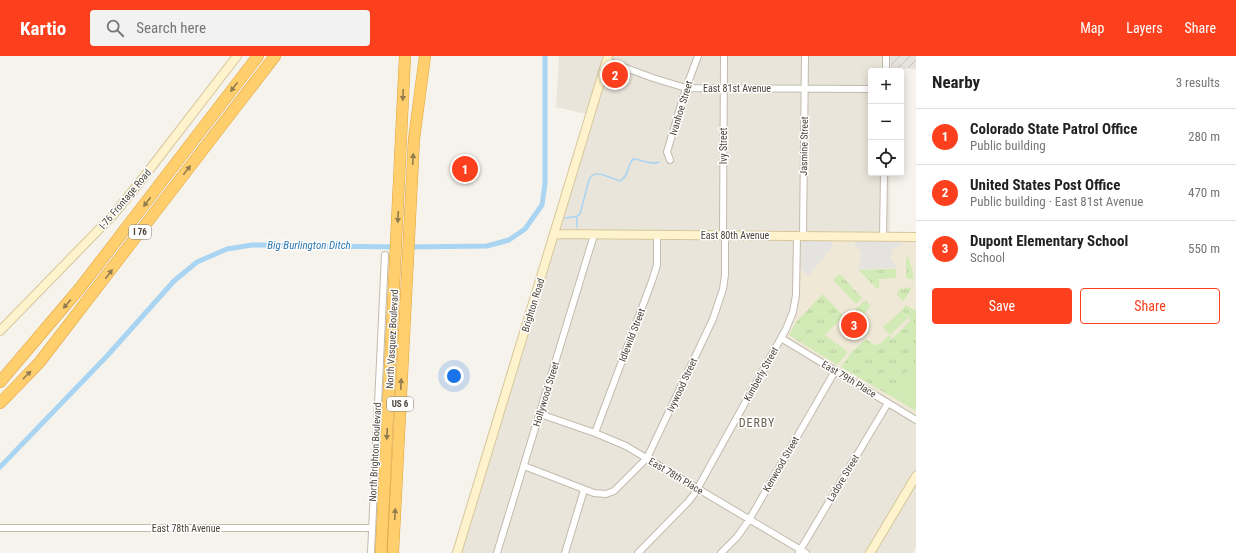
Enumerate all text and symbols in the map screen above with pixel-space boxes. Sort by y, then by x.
search box [90,10,370,46]
text: Kartio [20,17,66,40]
icon: search [104,17,126,39]
text: Search here [136,19,206,37]
text: Map [1080,20,1104,36]
text: Layers [1126,20,1163,36]
text: Share [1185,20,1216,36]
pin: 2 [602,60,628,90]
map controls [868,68,904,176]
button: + [868,68,904,104]
text: Nearby [932,72,980,92]
text: 3 results [1176,75,1220,90]
street label: Ivanhoe Street [667,79,695,137]
one-way arrow [230,82,238,93]
street label: East 81st Avenue [703,83,771,94]
one-way arrow [400,89,407,101]
button: − [868,104,904,140]
street label: Jasmine Street [798,116,810,176]
text: Colorado State Patrol Office [970,120,1137,138]
street label: Ivy Street [718,128,729,164]
text: 1 [942,129,948,144]
text: 280 m [1188,129,1220,144]
text: Public building [970,138,1046,153]
button: locate [868,140,904,176]
one-way arrow [409,153,416,165]
pin: 1 [452,154,478,184]
one-way arrow [183,165,191,175]
street label: I-76 Frontage Road [97,167,153,231]
text: United States Post Office [970,176,1120,194]
text: 2 [942,185,948,200]
text: 470 m [1188,185,1220,200]
text: Public building · East 81st Avenue [970,194,1143,209]
one-way arrow [143,196,151,207]
one-way arrow [394,211,401,223]
road number: I 76 [129,225,151,239]
street label: East 80th Avenue [701,230,769,241]
text: Dupont Elementary School [970,232,1128,250]
water label: Big Burlington Ditch [267,239,351,252]
text: 3 [942,241,948,256]
text: 550 m [1188,241,1220,256]
text: School [970,250,1005,265]
one-way arrow [104,268,113,279]
street label: Brighton Road [520,277,546,333]
button: Save [932,288,1072,324]
button: Share [1080,288,1220,324]
street label: North Vasquez Boulevard [384,289,400,389]
one-way arrow [62,298,71,309]
street label: Idlewild Street [617,307,647,363]
pin: 3 [841,310,867,340]
street label: Kimberly Street [742,345,780,403]
street label: Ivywood Street [665,356,699,414]
street label: East 79th Place [820,358,878,400]
street label: Hollywood Street [531,360,561,428]
your location [444,366,464,386]
one-way arrow [22,370,32,380]
one-way arrow [398,378,405,390]
road number: US 6 [387,397,413,411]
street label: North Brighton Boulevard [367,402,383,502]
district label: DERBY [739,416,775,430]
one-way arrow [384,428,390,441]
street label: Kenwood Street [761,434,801,494]
street label: Ladore Street [825,452,861,504]
street label: East 78th Place [647,455,705,497]
one-way arrow [392,507,398,520]
street label: East 78th Avenue [152,523,220,534]

